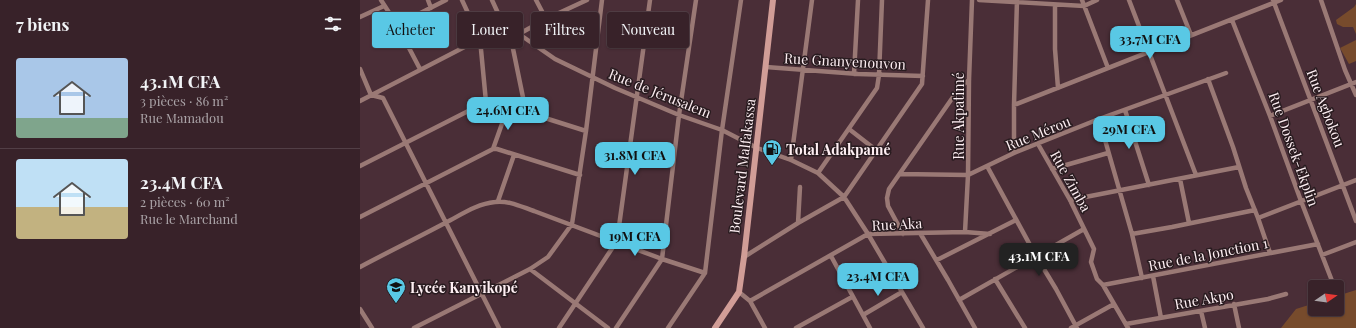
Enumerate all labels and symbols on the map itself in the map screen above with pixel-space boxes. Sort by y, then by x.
pin: 33.7M CFA [1104,26,1196,60]
street label: Rue Gnanyenouvon [784,48,907,74]
street label: Rue de Jérusalem [606,64,715,122]
street label: Rue Agbokou [1302,66,1350,150]
street label: Rue Akpatimé [949,72,968,160]
street label: Rue Dossek-Ekplin [1265,89,1324,209]
pin: 24.6M CFA [462,97,554,131]
street label: Boulevard Malfakassa [724,98,760,234]
street label: Rue Mérou [1003,111,1073,155]
pin: 29M CFA [1092,116,1166,150]
fuel station icon: Total Adakpamé [761,138,783,166]
place label: Total Adakpamé [786,140,890,159]
pin: 31.8M CFA [589,142,681,176]
street label: Rue Zimba [1046,147,1096,215]
street label: Rue Aka [871,213,923,235]
pin: 19M CFA [598,223,672,257]
street label: Rue de la Jonction 1 [1147,233,1269,275]
pin: 43.1M CFA [993,243,1085,277]
pin: 23.4M CFA [832,263,924,297]
school or university icon: Lycée Kanyikopé [385,276,407,304]
place label: Lycée Kanyikopé [410,278,518,297]
north arrow [1308,280,1344,316]
street label: Rue Akpo [1173,284,1235,314]

